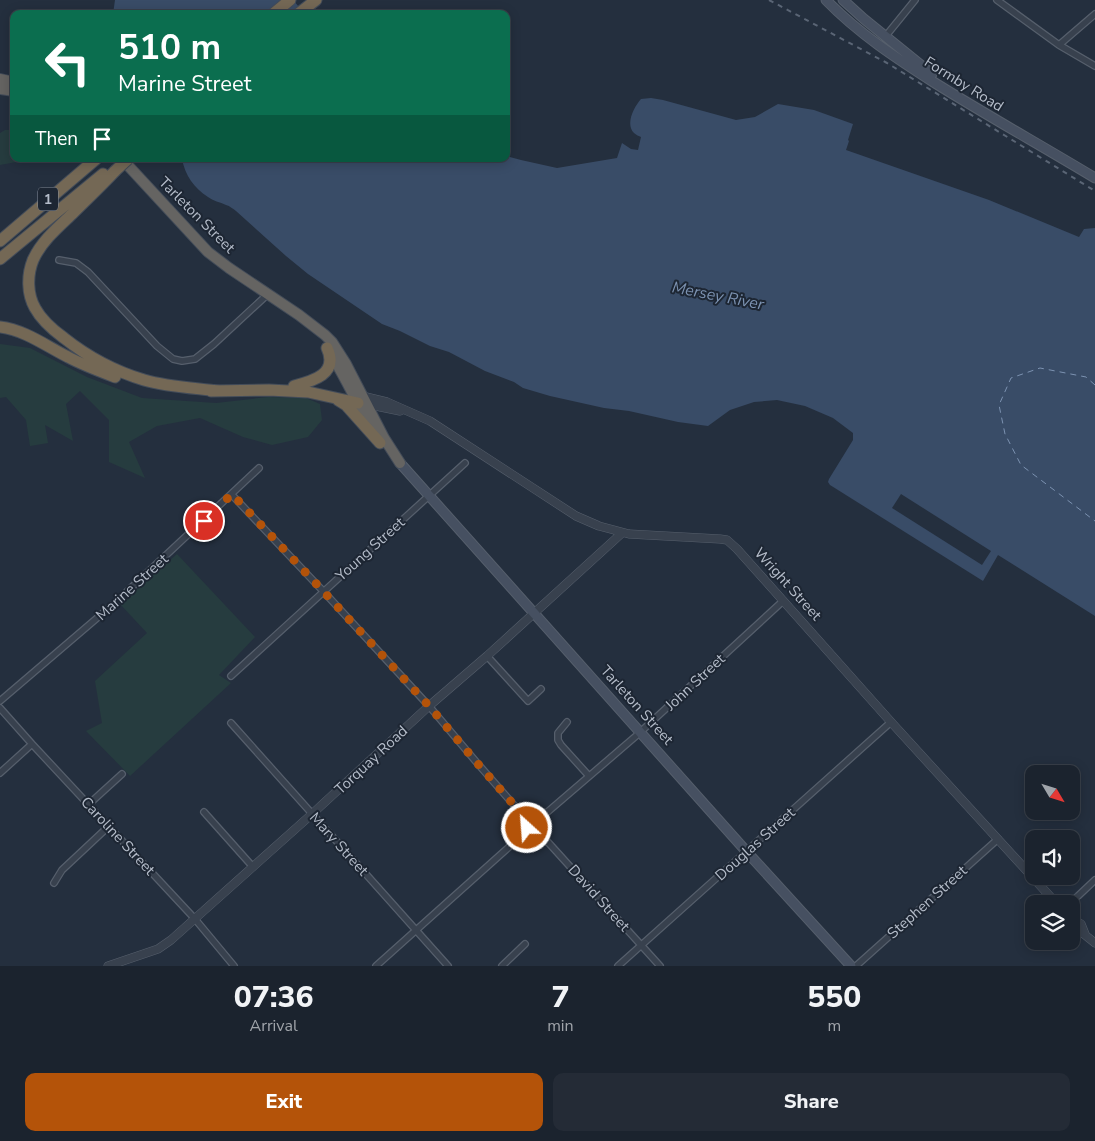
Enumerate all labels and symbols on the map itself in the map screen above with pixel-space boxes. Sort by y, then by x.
street label: Formby Road [921,52,1007,116]
street label: Tarleton Street [154,172,240,258]
road number: 1 [38,188,58,210]
water label: Mersey River [670,276,767,316]
pin [183,500,225,542]
street label: Young Street [330,512,409,586]
street label: Wright Street [750,543,827,625]
street label: Marine Street [92,549,173,625]
street label: John Street [660,649,730,716]
street label: Tarleton Street [596,661,679,750]
street label: Torquay Road [330,721,412,799]
north arrow [1025,765,1080,820]
street label: Caroline Street [76,792,160,880]
position arrow [500,801,552,853]
street label: Douglas Street [711,802,800,885]
street label: Mary Street [305,808,373,881]
street label: David Street [564,860,635,936]
street label: Stephen Street [883,860,972,943]

